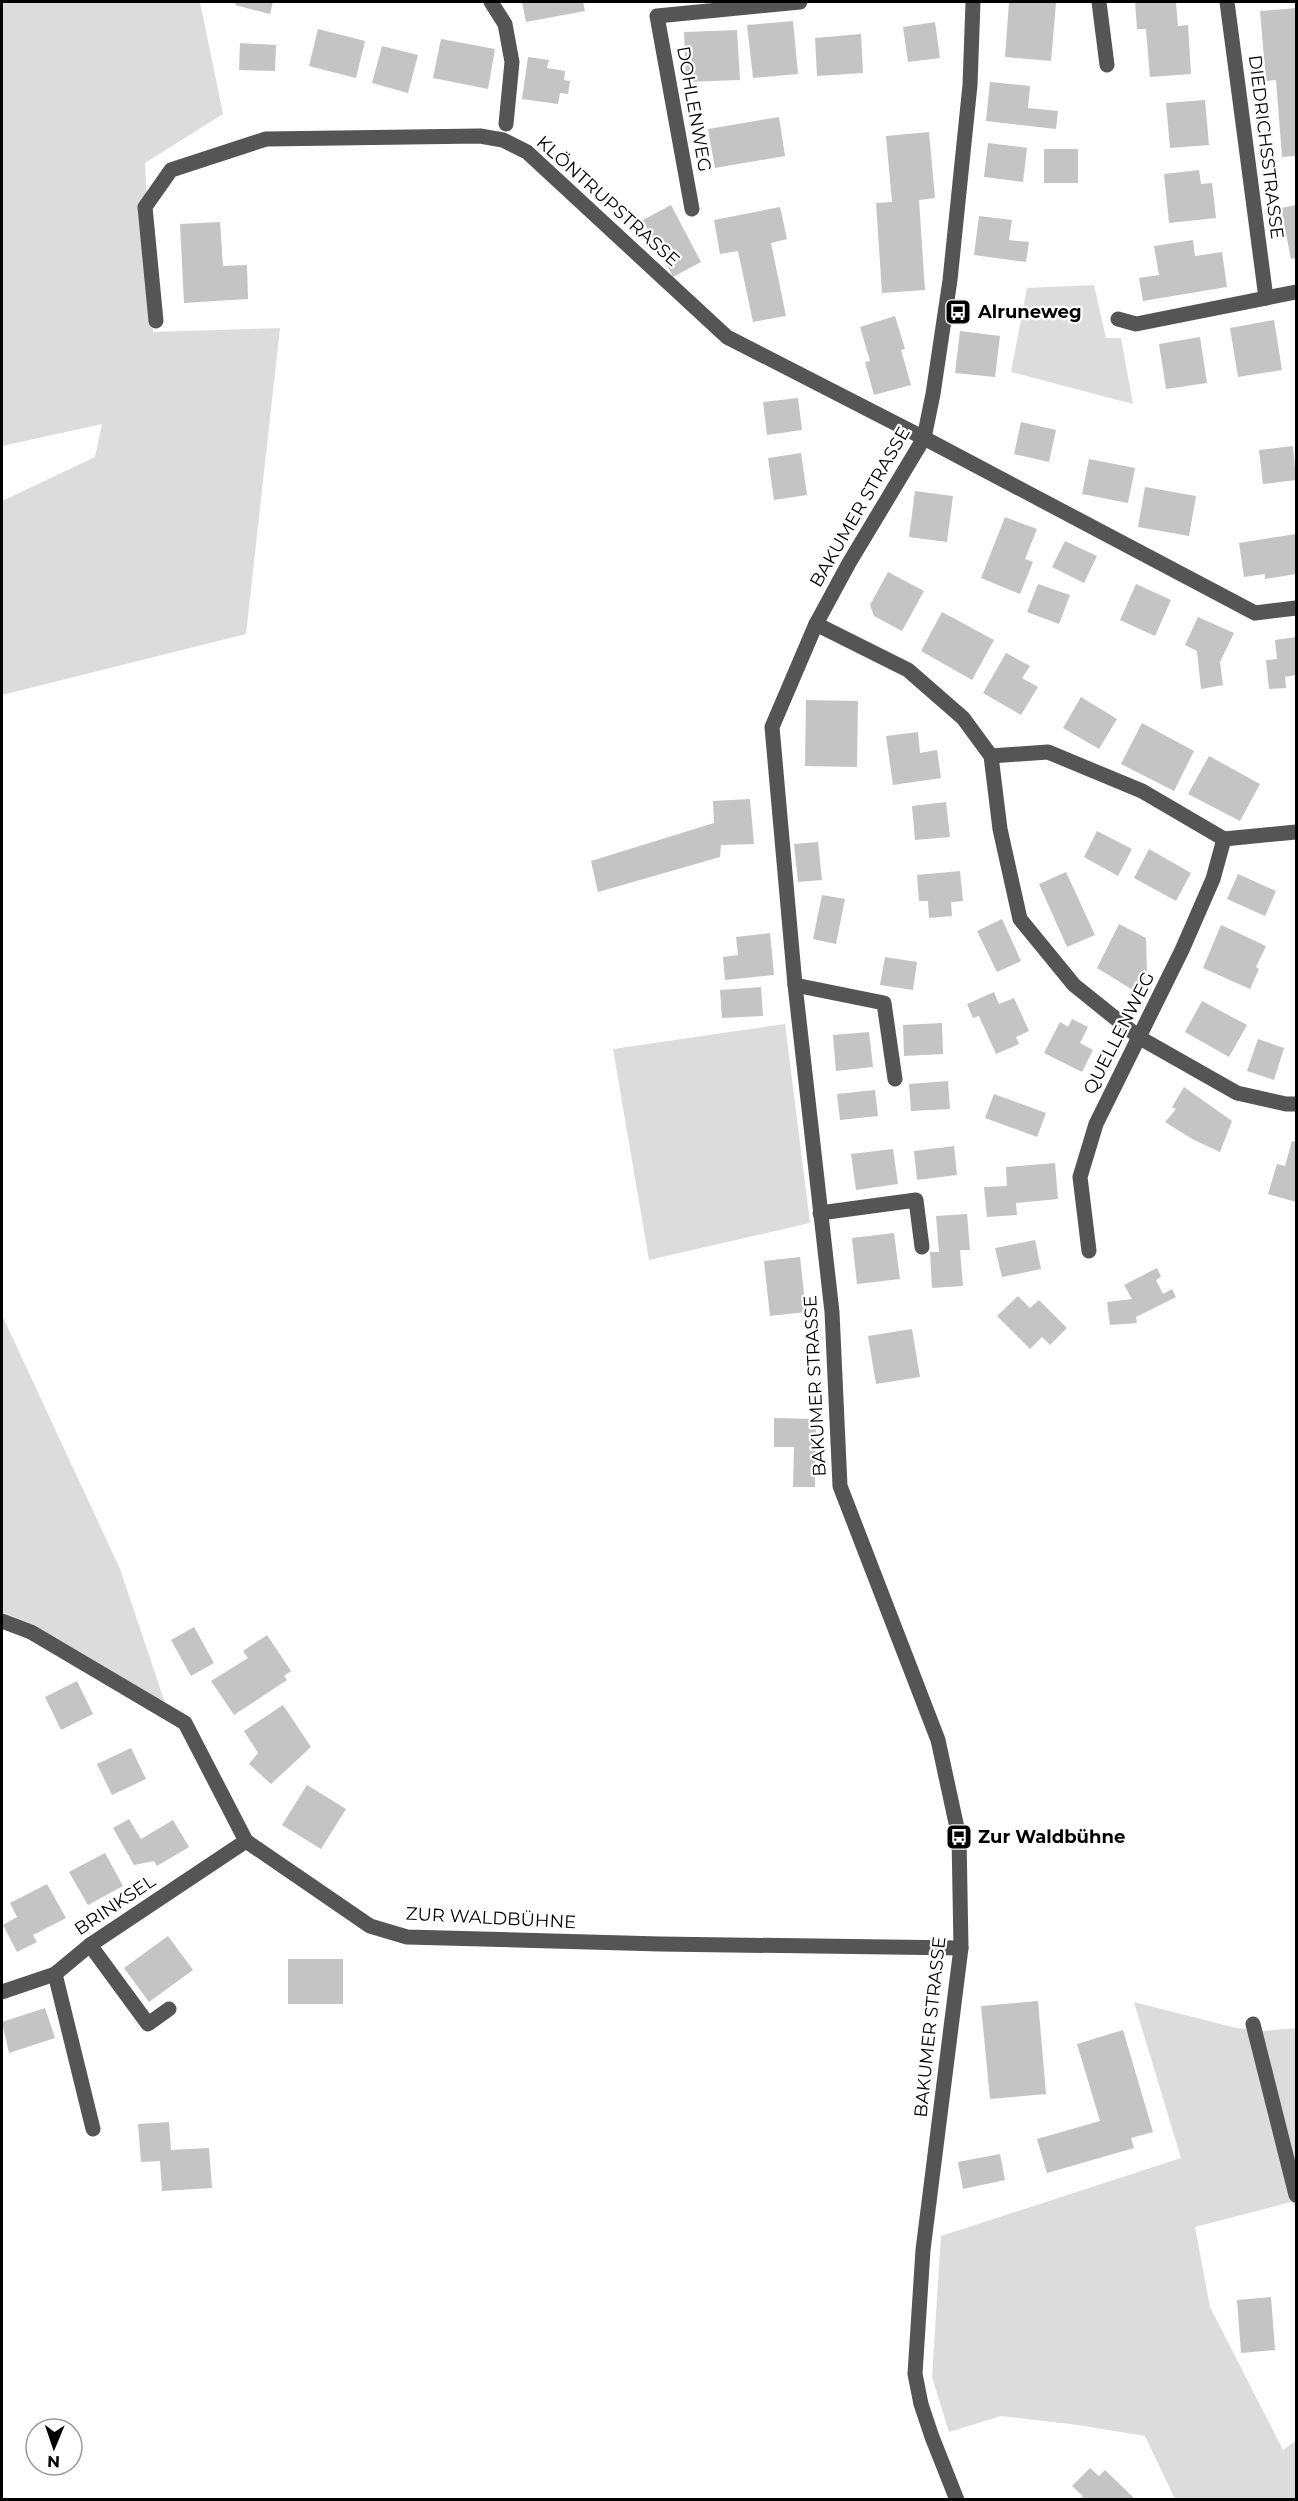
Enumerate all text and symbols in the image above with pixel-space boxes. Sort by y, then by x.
street label: DOHLENWEG [672,44,716,174]
street label: DIEDRICHSSTRASSE [1244,54,1288,240]
street label: KLÖNTRUPSTRASSE [532,131,684,271]
bus stop icon: Alruneweg [943,297,973,327]
place label: Alruneweg [977,301,1082,323]
street label: BAKUMER STRASSE [805,423,915,591]
street label: QUELLENWEG [1079,968,1159,1098]
street label: BAKUMER STRASSE [799,1295,831,1477]
bus stop icon: Zur Waldbühne [944,1822,974,1852]
place label: Zur Waldbühne [978,1826,1125,1848]
street label: BRINKSEL [70,1870,160,1940]
street label: ZUR WALDBÜHNE [405,1903,577,1933]
street label: BAKUMER STRASSE [910,1936,950,2118]
north arrow [24,2417,84,2477]
text: N [47,2452,60,2471]

